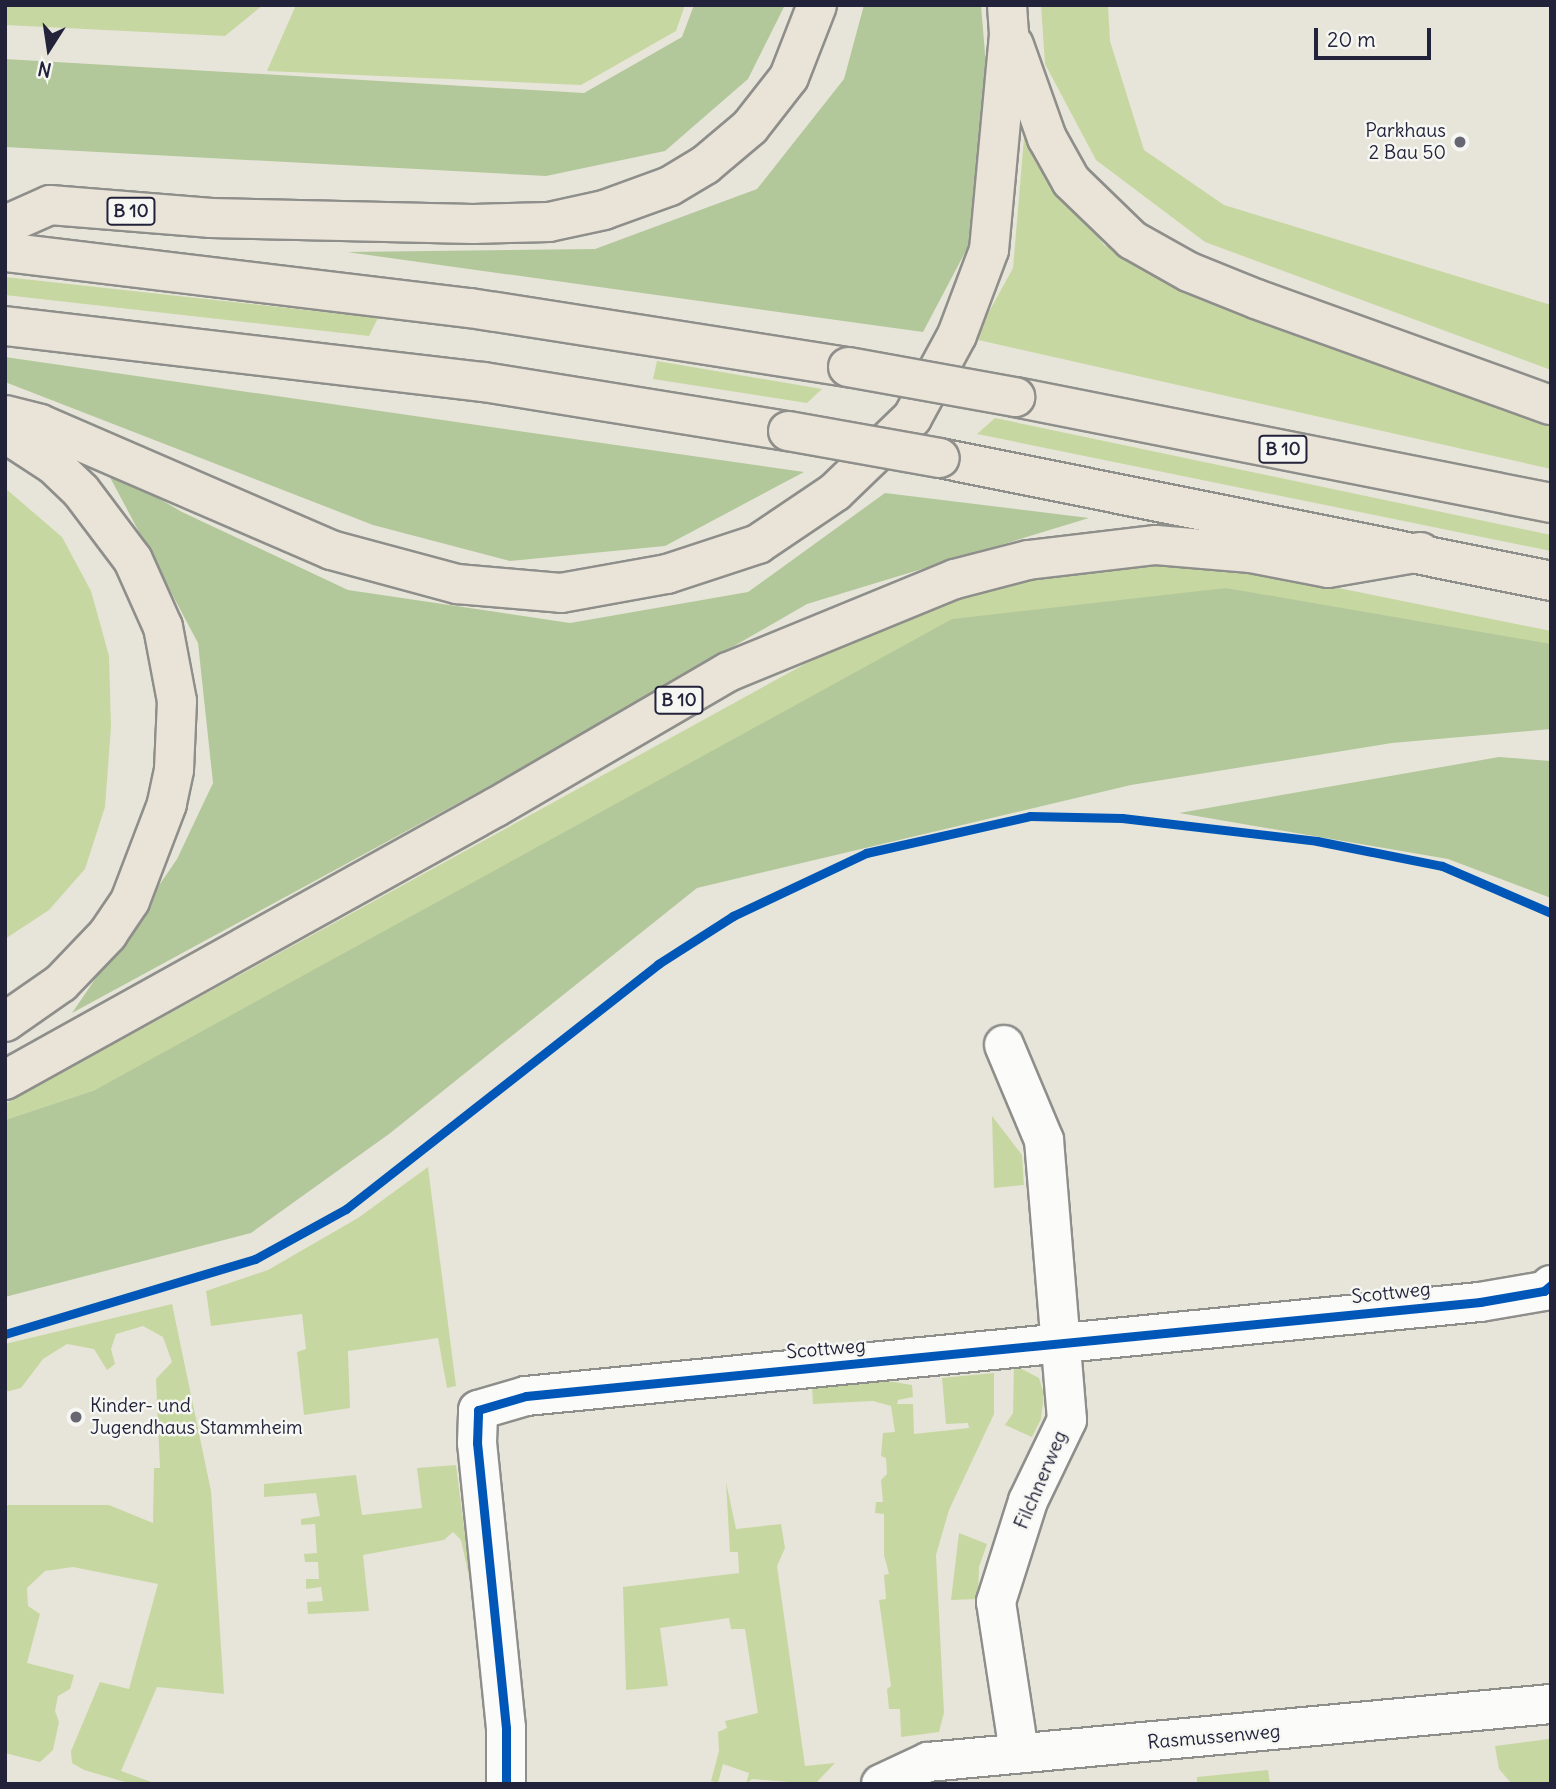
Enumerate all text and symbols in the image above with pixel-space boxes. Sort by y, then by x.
north arrow [14,14,84,84]
scale bar [1318,14,1435,58]
text: 20 m [1327,26,1376,53]
text: N [36,56,54,83]
place label: Parkhaus 2 Bau 50 [1365,120,1446,164]
marker: Parkhaus 2 Bau 50 [1452,134,1468,150]
road number: B 10 [105,196,157,226]
road number: B 10 [1257,434,1309,463]
road number: B 10 [653,686,705,714]
street label: Scottweg [1350,1278,1432,1308]
street label: Scottweg [786,1334,866,1364]
place label: Kinder- und Jugendhaus Stammheim [90,1395,303,1439]
marker: Kinder- und Jugendhaus Stammheim [68,1409,84,1425]
street label: Filchnerweg [1010,1427,1072,1533]
street label: Rasmussenweg [1147,1720,1281,1754]

